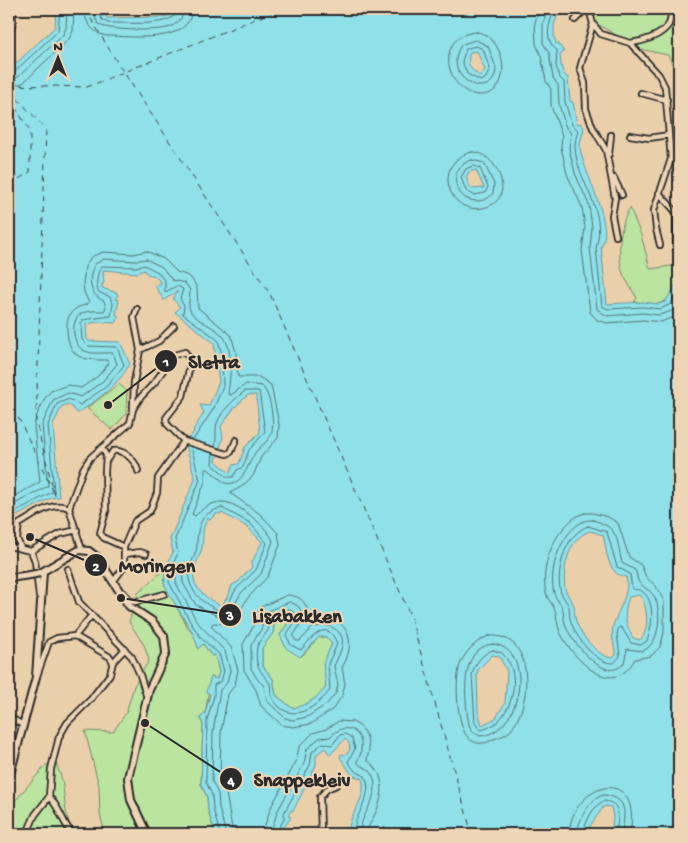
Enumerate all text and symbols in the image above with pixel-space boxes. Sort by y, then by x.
north arrow [32,32,82,82]
text: N [53,39,63,56]
callout: Sletta [153,343,250,378]
text: Sletta [188,353,241,376]
text: 1 [162,354,169,372]
callout: Moringen [83,548,205,583]
text: Moringen [119,557,196,580]
text: 2 [92,559,100,577]
callout: Lisabakken [218,597,352,632]
text: Lisabakken [252,607,342,630]
text: 3 [225,608,234,626]
callout: Snappekleiv [219,762,360,797]
text: Snappekleiv [254,771,351,794]
text: 4 [226,773,235,791]

